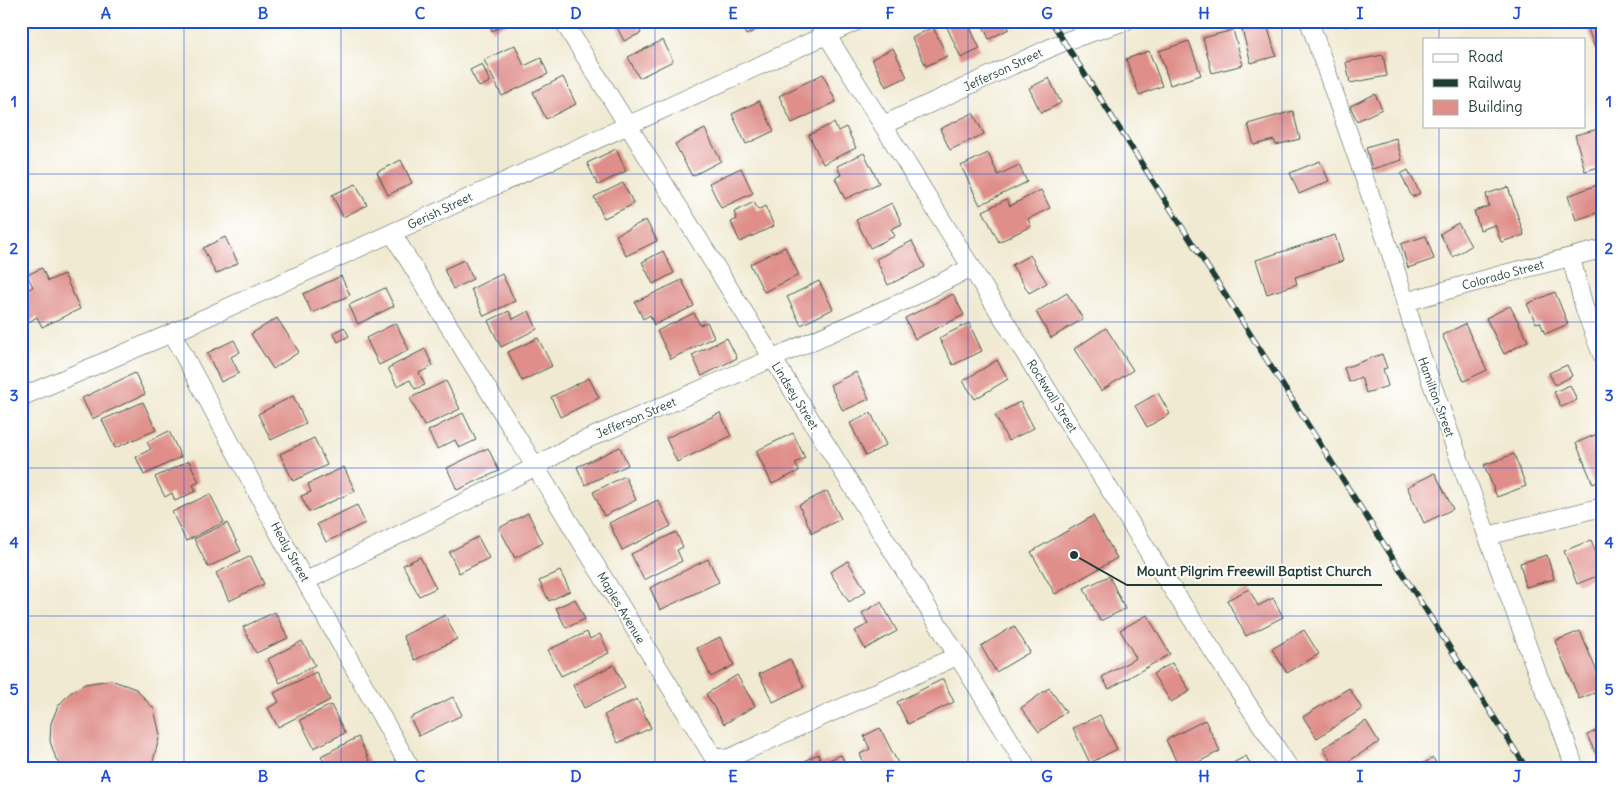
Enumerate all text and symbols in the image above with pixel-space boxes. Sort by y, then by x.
text: A [101,3,111,23]
text: B [258,3,269,23]
text: C [415,3,426,23]
text: D [570,3,582,23]
text: E [728,3,738,23]
text: F [885,3,895,23]
text: G [1041,3,1053,23]
text: H [1198,3,1210,23]
text: I [1357,3,1364,23]
text: J [1513,3,1522,23]
legend [1423,38,1586,128]
street label: Jefferson Street [961,45,1045,94]
text: Road [1468,47,1503,66]
text: Railway [1468,73,1522,92]
text: 1 [11,91,17,111]
text: 1 [1606,91,1612,111]
text: Building [1468,97,1523,116]
street label: Gerish Street [405,189,475,232]
text: 2 [10,238,19,258]
text: 2 [1605,238,1614,258]
street label: Colorado Street [1460,256,1545,293]
street label: Hamilton Street [1415,355,1458,439]
street label: Rockwall Street [1024,357,1081,435]
street label: Lindsey Street [769,359,822,432]
text: 3 [9,385,19,405]
text: 3 [1604,385,1614,405]
street label: Jefferson Street [594,394,678,441]
street label: Healy Street [268,519,313,584]
text: 4 [9,532,19,552]
text: 4 [1604,532,1614,552]
callout: Mount Pilgrim Freewill Baptist Church [1127,556,1382,585]
text: Mount Pilgrim Freewill Baptist Church [1136,562,1372,580]
street label: Maples Avenue [594,569,649,646]
text: 5 [9,679,19,699]
text: 5 [1604,679,1614,699]
text: A [101,766,111,786]
text: B [258,766,269,786]
text: C [415,766,426,786]
text: D [570,766,582,786]
text: E [728,766,738,786]
text: F [885,766,895,786]
text: G [1041,766,1053,786]
text: H [1198,766,1210,786]
text: I [1357,766,1364,786]
text: J [1513,766,1522,786]

